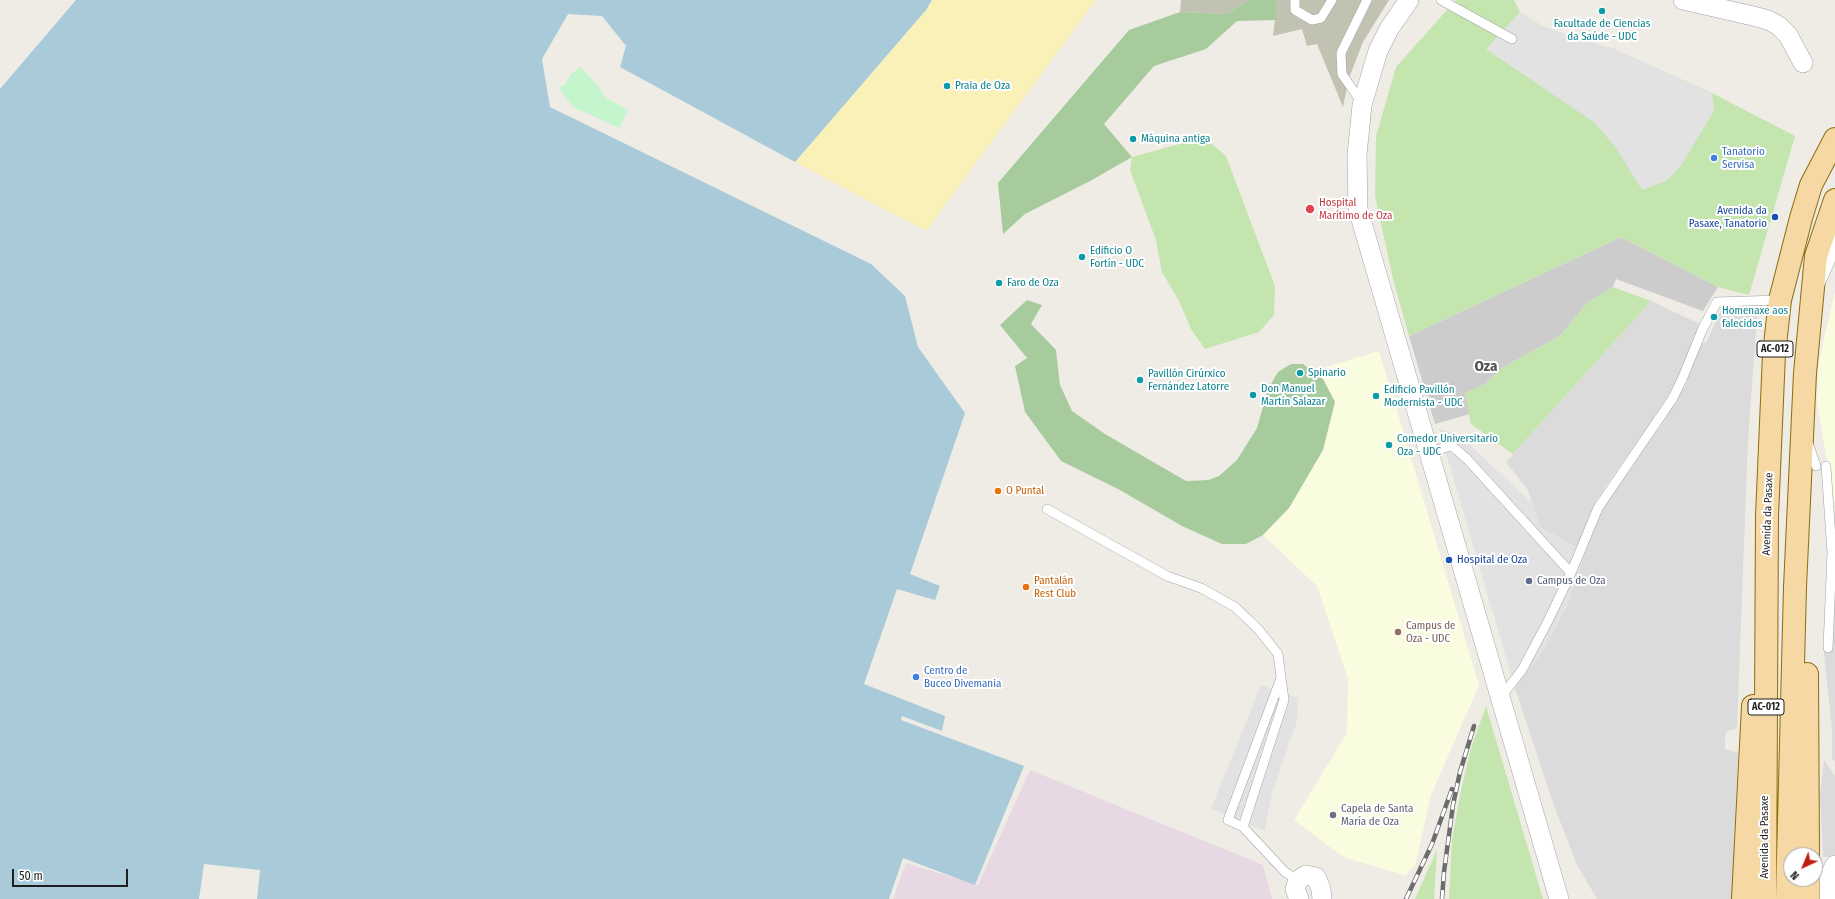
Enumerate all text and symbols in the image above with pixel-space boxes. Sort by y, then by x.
marker: Facultade de Ciencias da Saúde - UDC [1597,6,1607,16]
place label: Facultade de Ciencias da Saúde - UDC [1554,17,1650,43]
place label: Praia de Oza [955,79,1010,93]
marker: Praia de Oza [942,81,952,91]
place label: Máquina antiga [1141,132,1210,146]
marker: Máquina antiga [1128,134,1138,144]
place label: Tanatorio Servisa [1722,145,1765,171]
marker: Tanatorio Servisa [1709,153,1719,163]
place label: Hospital Marítimo de Oza [1319,196,1392,222]
marker: Hospital Marítimo de Oza [1304,203,1316,215]
place label: Avenida da Pasaxe, Tanatorio [1689,204,1767,230]
marker: Avenida da Pasaxe, Tanatorio [1770,212,1780,222]
place label: Edificio O Fortín - UDC [1090,244,1144,270]
marker: Edificio O Fortín - UDC [1077,252,1087,262]
place label: Faro de Oza [1007,276,1059,290]
marker: Faro de Oza [994,278,1004,288]
place label: Homenaxe aos falecidos [1722,304,1788,330]
marker: Homenaxe aos falecidos [1709,312,1719,322]
road number: AC-012 [1757,341,1793,357]
district label: Oza [1475,358,1497,376]
place label: Spinario [1308,366,1346,380]
place label: Pavillón Cirúrxico Fernández Latorre [1148,367,1229,393]
marker: Spinario [1295,368,1305,378]
marker: Pavillón Cirúrxico Fernández Latorre [1135,375,1145,385]
place label: Don Manuel Martín Salazar [1261,382,1325,408]
place label: Edificio Pavillón Modernista - UDC [1384,383,1463,409]
marker: Don Manuel Martín Salazar [1248,390,1258,400]
marker: Edificio Pavillón Modernista - UDC [1371,391,1381,401]
place label: Comedor Universitario Oza - UDC [1397,432,1498,458]
marker: Comedor Universitario Oza - UDC [1384,440,1394,450]
street label: Avenida da Pasaxe [1760,472,1776,556]
place label: O Puntal [1006,484,1044,498]
marker: O Puntal [993,486,1003,496]
place label: Hospital de Oza [1457,553,1527,567]
marker: Hospital de Oza [1444,555,1454,565]
place label: Pantalán Rest Club [1034,574,1076,600]
place label: Campus de Oza [1537,574,1606,588]
marker: Campus de Oza [1524,576,1534,586]
marker: Pantalán Rest Club [1021,582,1031,592]
place label: Campus de Oza - UDC [1406,619,1456,645]
marker: Campus de Oza - UDC [1393,627,1403,637]
place label: Centro de Buceo Divemania [924,664,1001,690]
marker: Centro de Buceo Divemania [911,672,921,682]
road number: AC-012 [1748,699,1784,715]
street label: Avenida da Pasaxe [1758,795,1772,879]
place label: Capela de Santa María de Oza [1341,802,1413,828]
marker: Capela de Santa María de Oza [1328,810,1338,820]
north arrow [1783,847,1823,887]
scale bar [14,861,130,887]
text: N [1788,868,1802,882]
text: 50 m [19,869,43,883]

